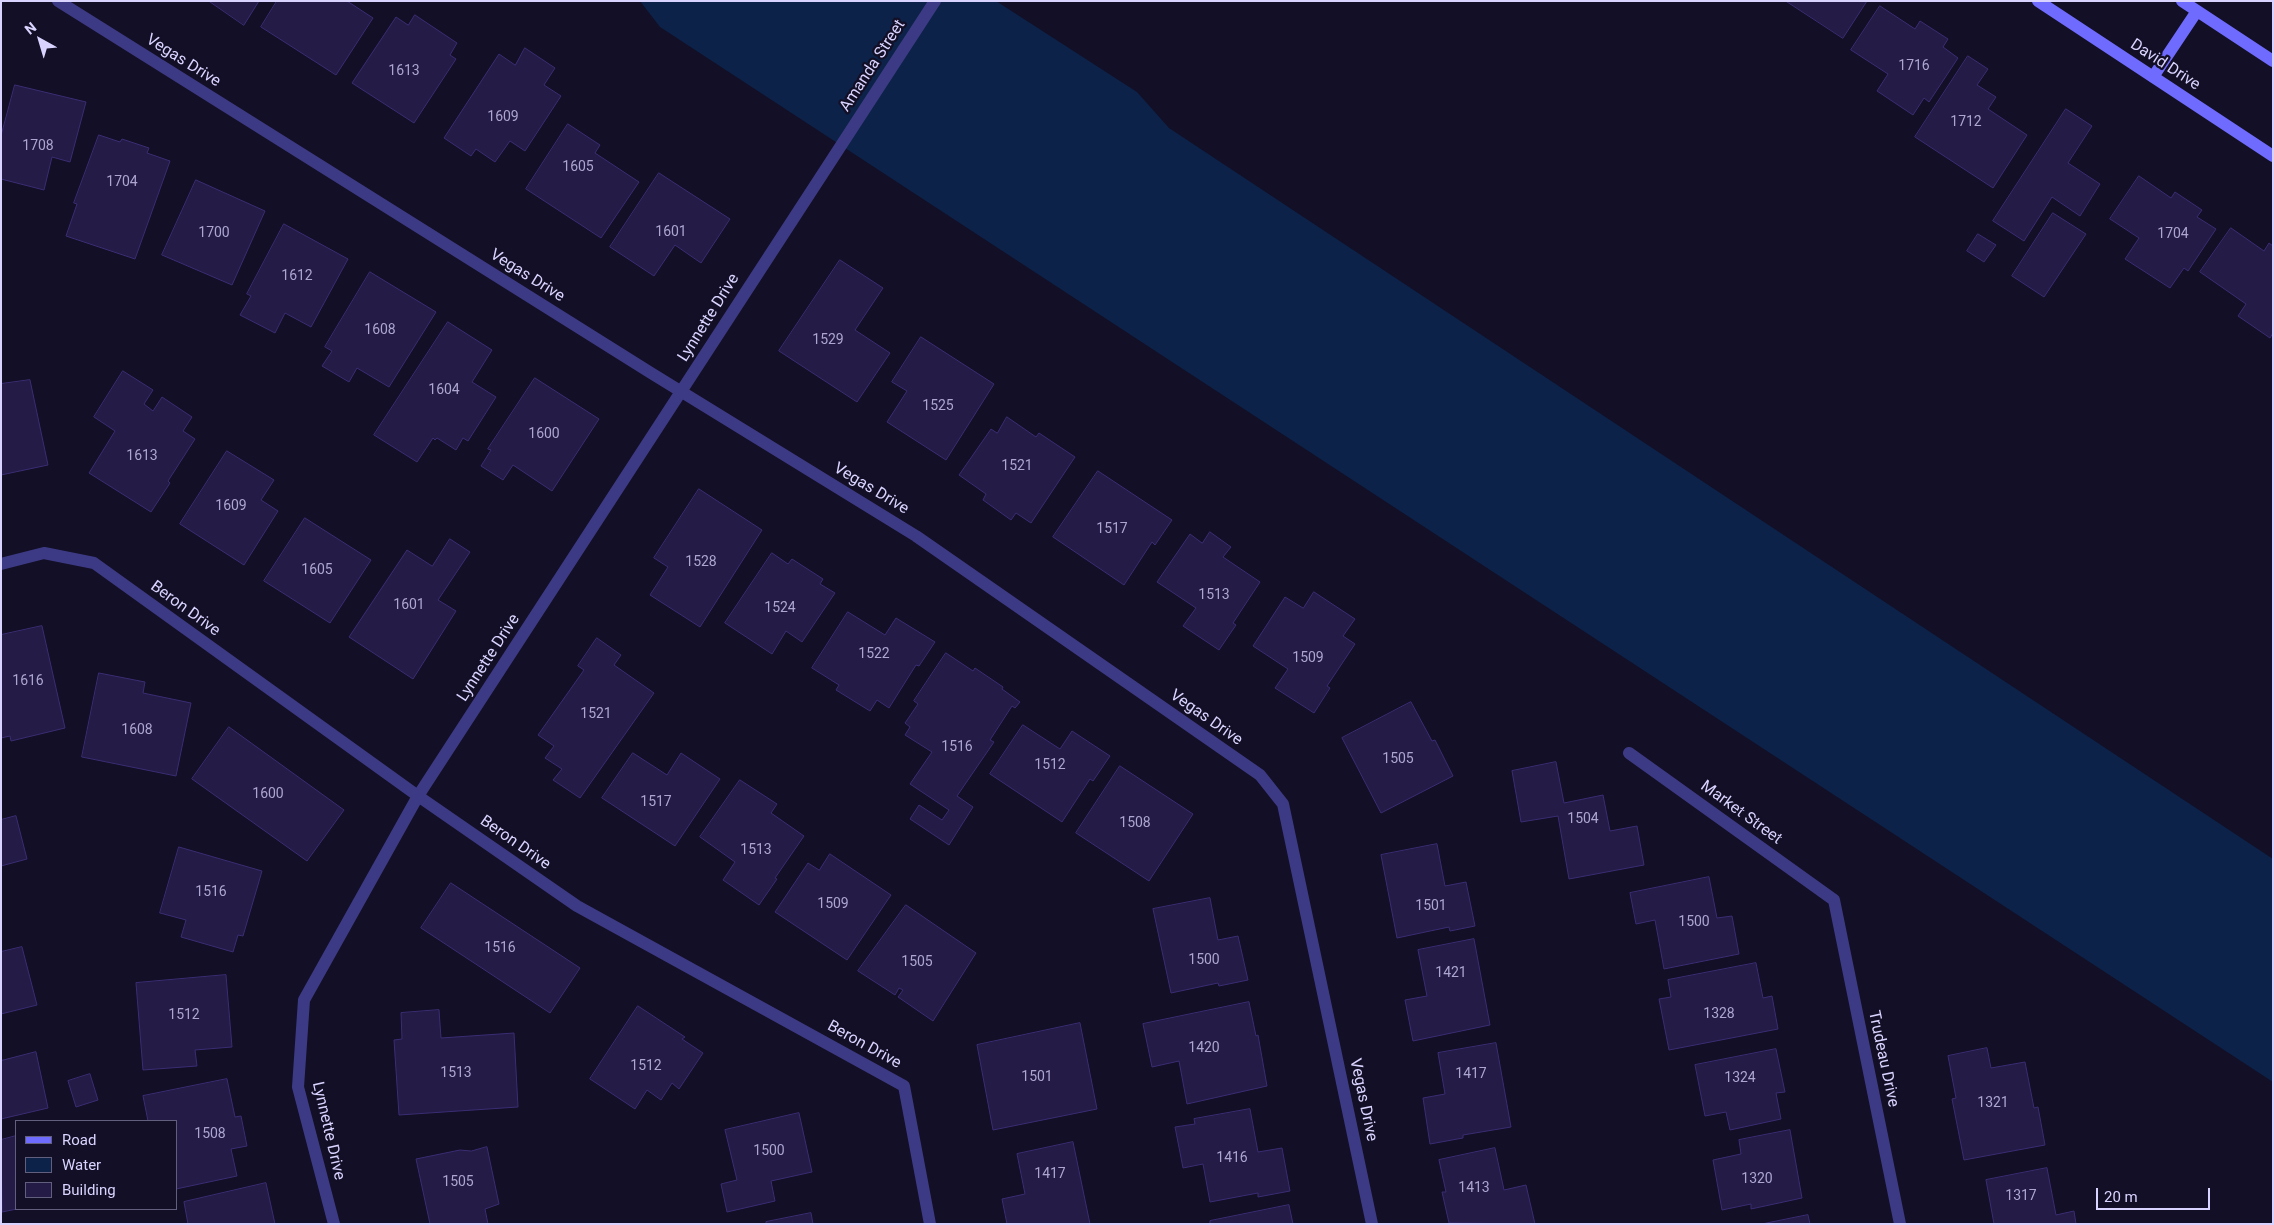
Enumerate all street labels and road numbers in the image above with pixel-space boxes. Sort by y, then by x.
street label: Amanda Street [836,16,910,116]
street label: Vegas Drive [142,31,224,91]
street label: David Drive [2126,35,2204,95]
street label: Vegas Drive [486,246,568,306]
street label: Lynnette Drive [674,270,744,366]
street label: Vegas Drive [830,459,912,519]
street label: Beron Drive [146,577,224,641]
street label: Lynnette Drive [454,611,524,705]
street label: Vegas Drive [1166,686,1246,750]
street label: Market Street [1697,777,1785,849]
street label: Beron Drive [476,812,554,874]
street label: Trudeau Drive [1863,1009,1903,1109]
street label: Beron Drive [824,1017,904,1073]
street label: Vegas Drive [1345,1057,1381,1143]
street label: Lynnette Drive [307,1080,349,1182]

